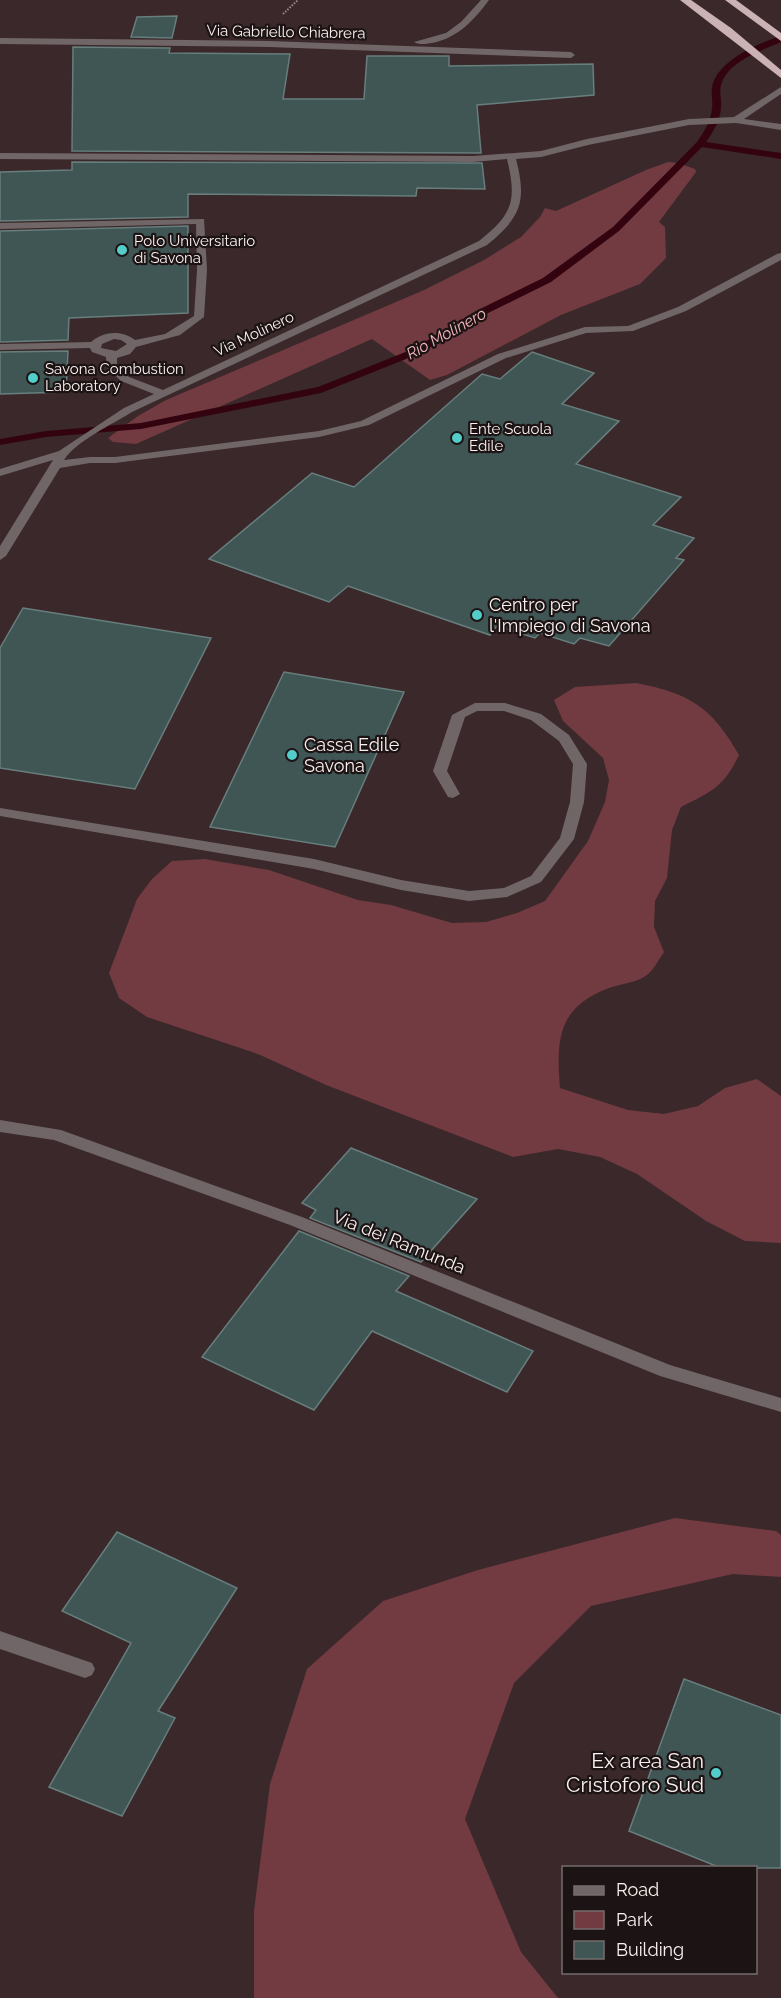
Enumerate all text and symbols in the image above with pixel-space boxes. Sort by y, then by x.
street label: Via Gabriello Chiabrera [206,22,366,42]
place label: Polo Universitario di Savona [134,232,255,267]
marker: Polo Universitario di Savona [115,243,129,257]
water label: Rio Molinero [403,304,490,363]
street label: Via Molinero [211,308,297,360]
place label: Savona Combustion Laboratory [45,360,184,395]
marker: Savona Combustion Laboratory [26,371,40,385]
place label: Ente Scuola Edile [469,420,552,455]
marker: Ente Scuola Edile [450,431,464,445]
place label: Centro per l'Impiego di Savona [489,594,651,636]
marker: Centro per l'Impiego di Savona [470,608,484,622]
place label: Cassa Edile Savona [304,734,400,776]
marker: Cassa Edile Savona [285,748,299,762]
street label: Via dei Ramunda [330,1205,468,1278]
place label: Ex area San Cristoforo Sud [566,1748,704,1797]
marker: Ex area San Cristoforo Sud [709,1766,723,1780]
legend [562,1866,757,1974]
text: Road [616,1879,659,1900]
text: Park [616,1909,653,1930]
text: Building [616,1939,684,1960]

